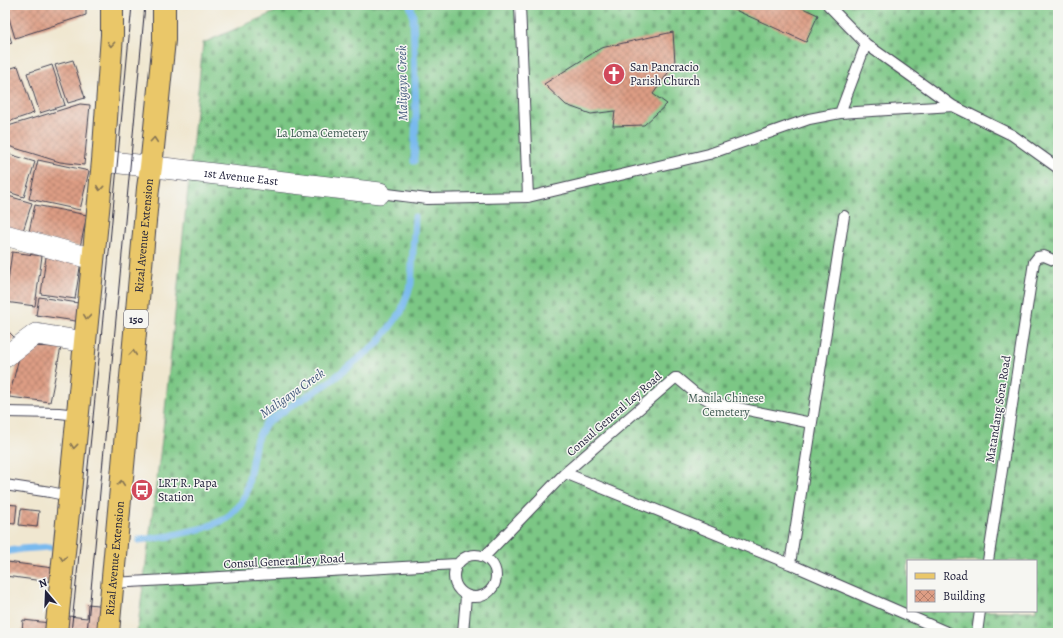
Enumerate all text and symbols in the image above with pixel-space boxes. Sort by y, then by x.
one-way arrow [107,41,116,47]
water label: Maligaya Creek [393,45,411,121]
place label: San Pancracio Parish Church [630,59,701,89]
church icon: San Pancracio Parish Church [601,61,627,87]
park label: La Loma Cemetery [276,125,368,141]
one-way arrow [149,137,158,143]
street label: 1st Avenue East [203,165,279,189]
street label: Rizal Avenue Extension [131,177,157,293]
one-way arrow [96,184,105,191]
road number: 150 [124,310,148,328]
one-way arrow [83,314,92,320]
one-way arrow [128,350,137,356]
street label: Matandang Sora Road [982,354,1014,464]
water label: Maligaya Creek [256,364,328,422]
street label: Consul General Ley Road [563,368,665,460]
park label: Manila Chinese Cemetery [688,390,764,420]
one-way arrow [70,443,79,449]
place label: LRT R. Papa Station [158,475,218,505]
bus stop icon: LRT R. Papa Station [129,477,155,503]
one-way arrow [116,480,125,486]
street label: Rizal Avenue Extension [102,500,128,616]
street label: Consul General Ley Road [223,550,345,572]
one-way arrow [59,555,68,561]
legend [907,560,1037,612]
text: Road [943,568,969,584]
north arrow [26,572,66,612]
text: N [37,575,49,591]
text: Building [943,588,985,604]

